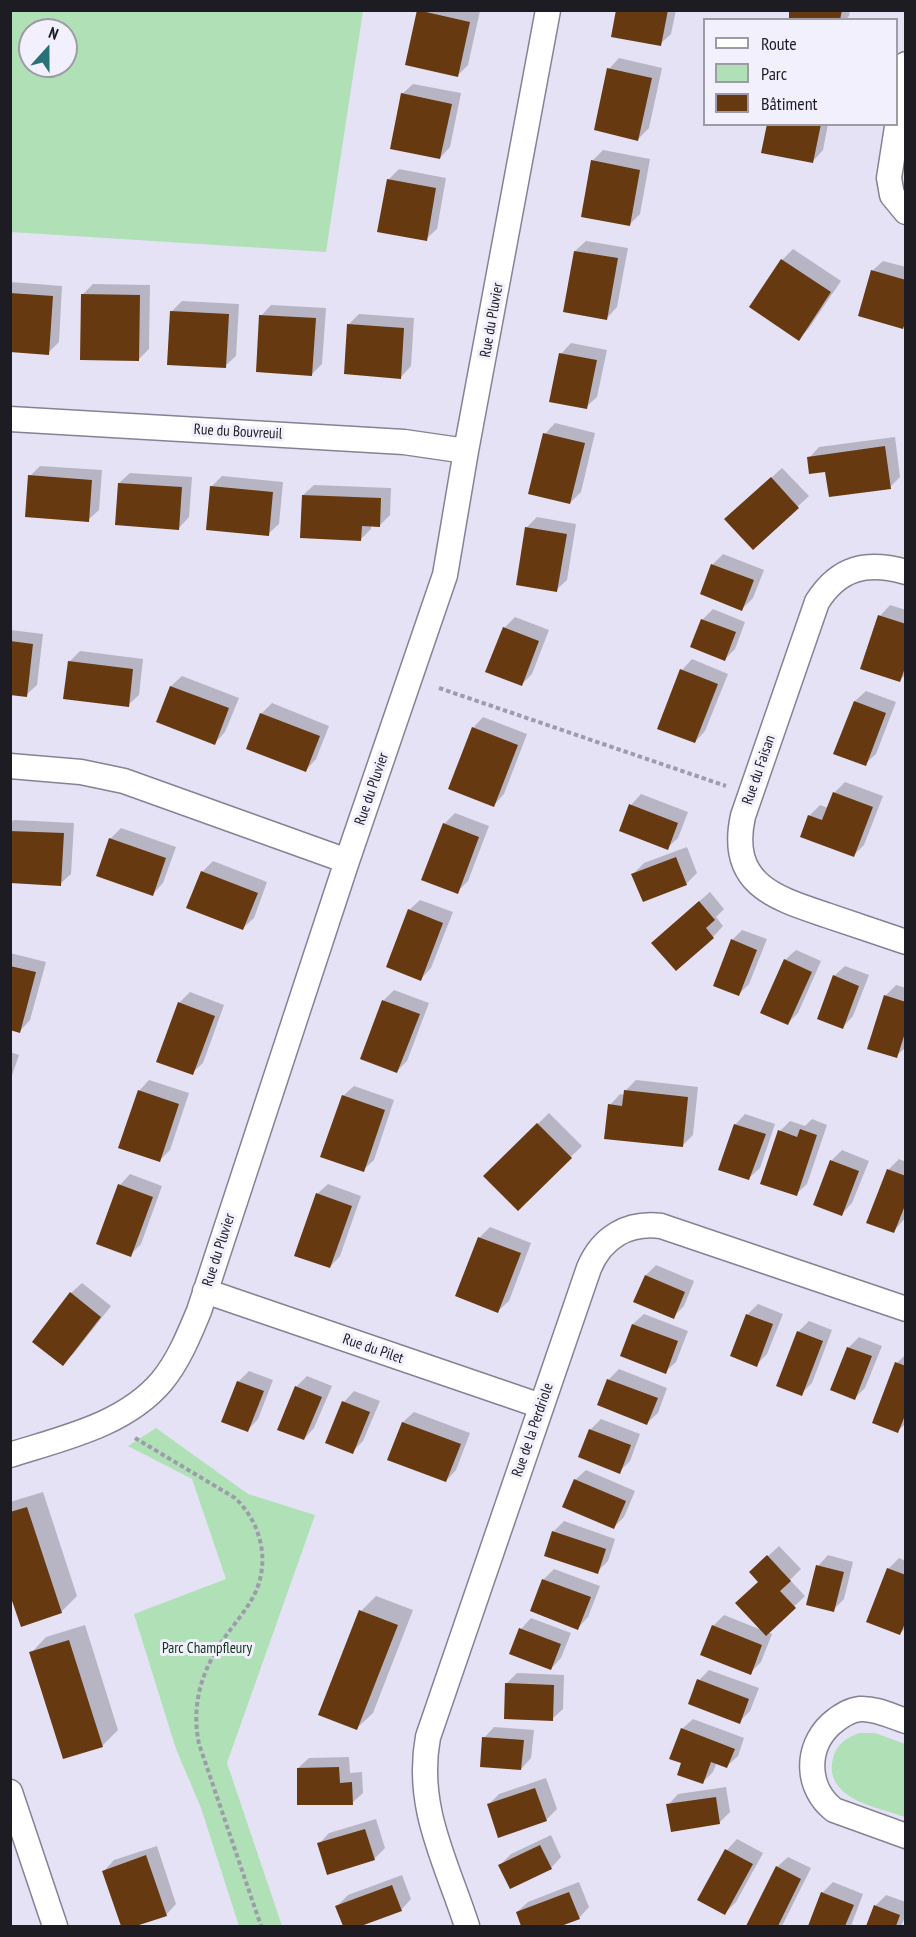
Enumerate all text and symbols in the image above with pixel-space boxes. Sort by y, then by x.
north arrow [18,18,78,78]
legend [703,18,898,126]
text: N [46,22,61,44]
text: Route [761,32,797,55]
text: Parc [761,62,787,85]
text: Bâtiment [761,92,818,115]
street label: Rue du Pluvier [477,281,507,359]
street label: Rue du Bouvreuil [193,421,283,443]
street label: Rue du Faisan [739,733,779,807]
street label: Rue du Pluvier [351,750,393,828]
street label: Rue du Pluvier [199,1211,239,1289]
street label: Rue du Pilet [340,1330,406,1368]
street label: Rue de la Perdriole [508,1381,558,1479]
park label: Parc Champfleury [162,1640,252,1658]

